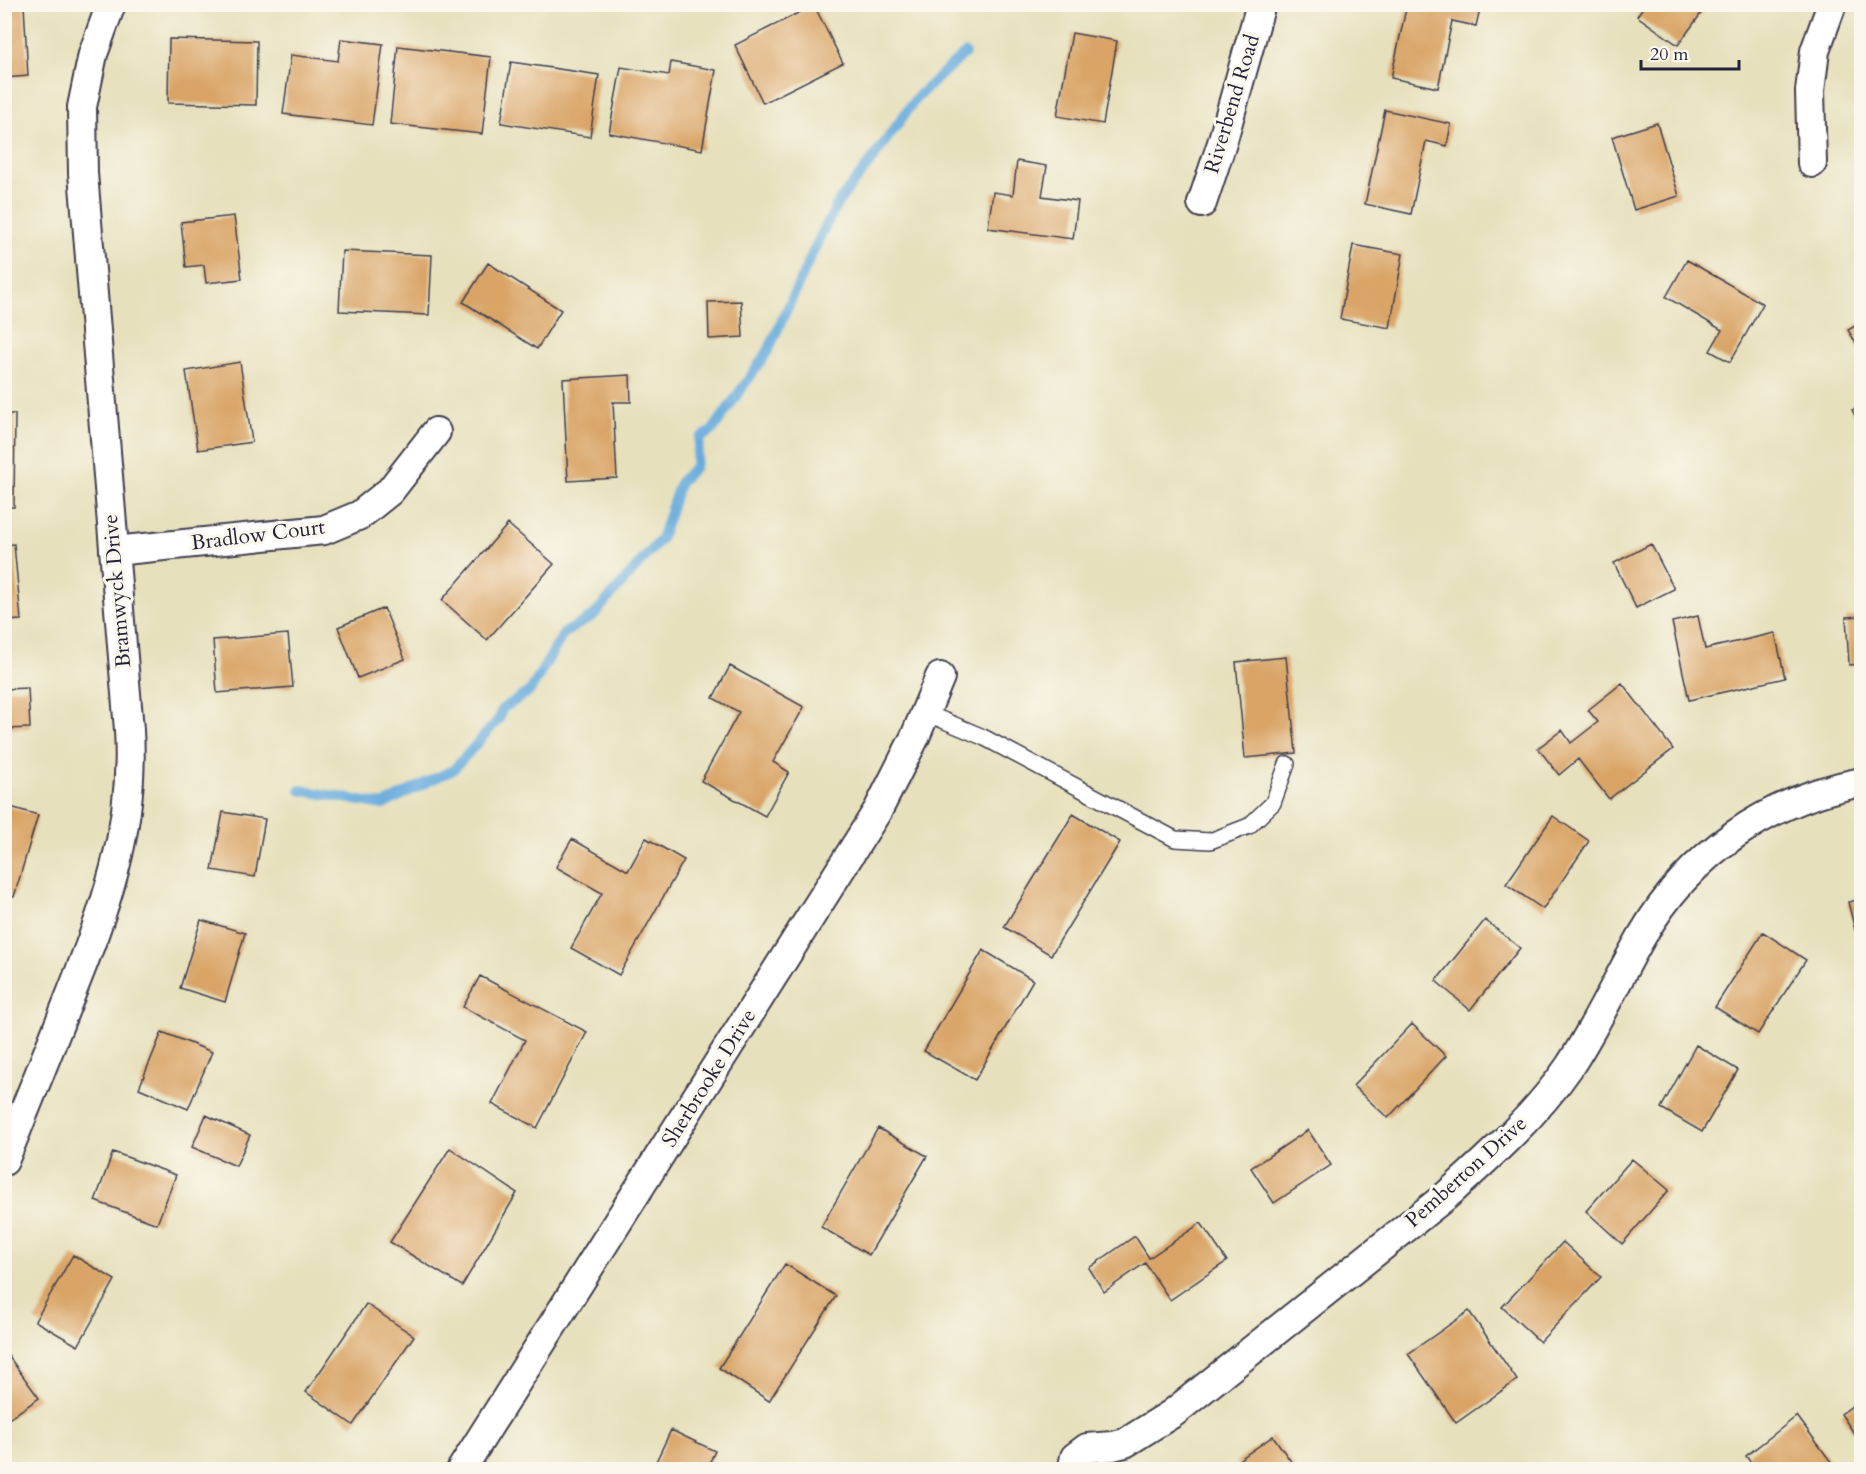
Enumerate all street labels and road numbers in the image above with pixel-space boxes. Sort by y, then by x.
street label: Riverbend Road [1197,31,1267,177]
street label: Bradlow Court [189,512,327,558]
street label: Bramwyck Drive [96,513,138,669]
street label: Sherbrooke Drive [655,1003,763,1153]
street label: Pemberton Drive [1399,1110,1533,1234]

